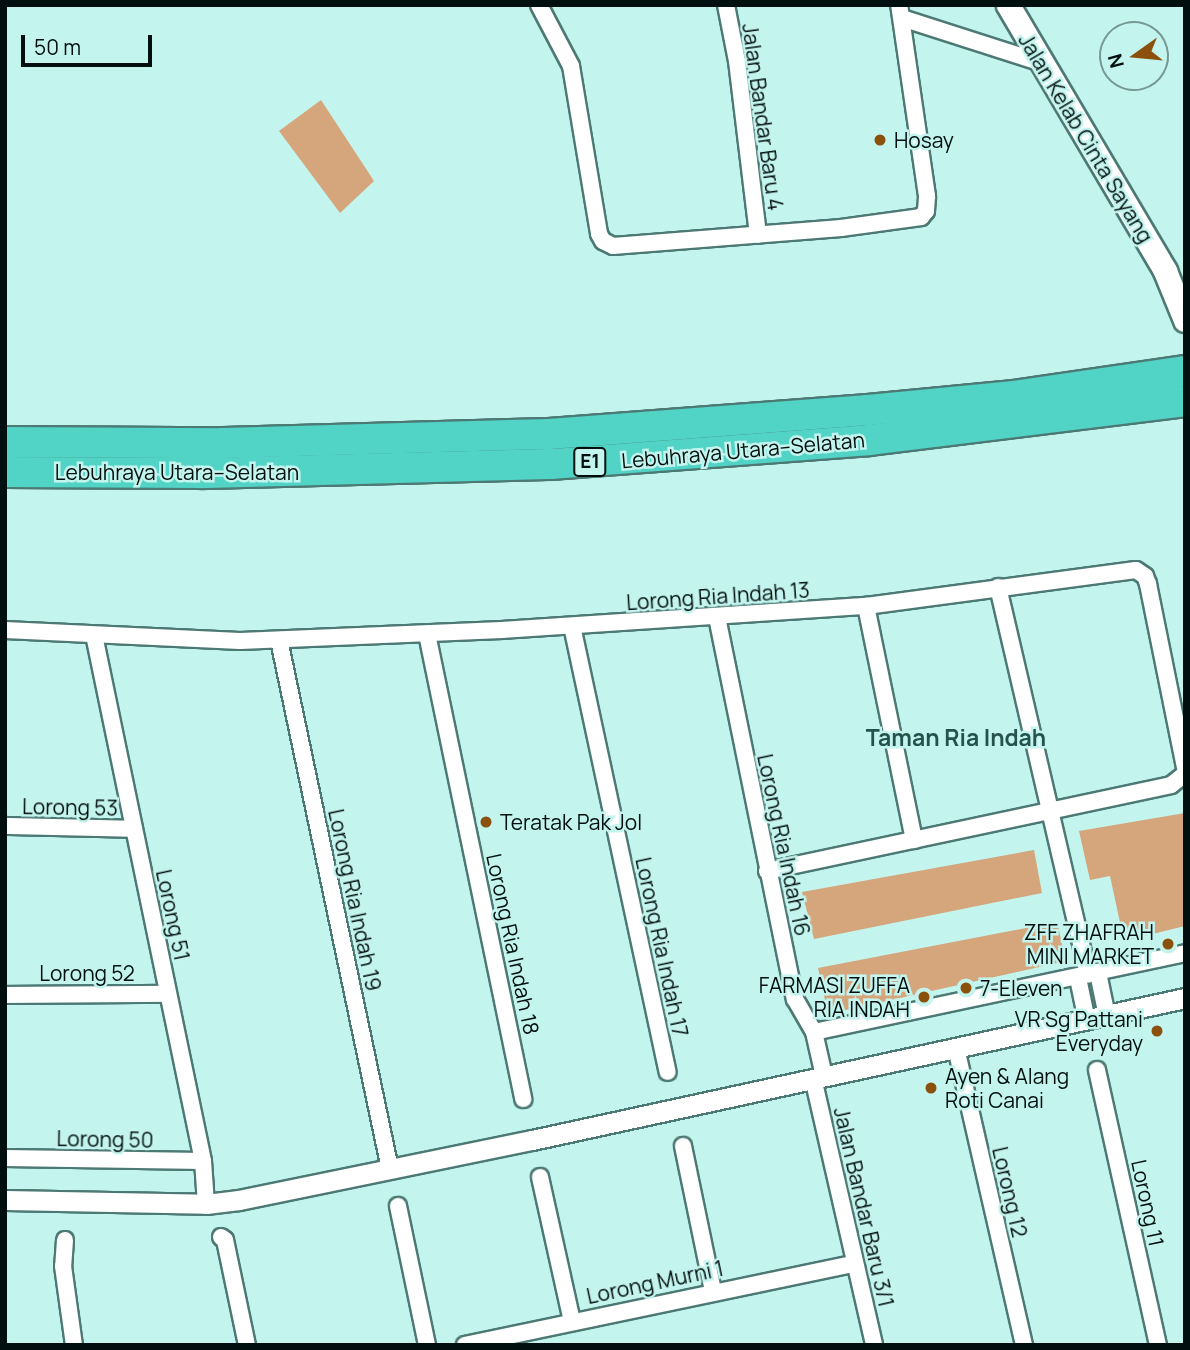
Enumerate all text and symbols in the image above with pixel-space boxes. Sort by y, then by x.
scale bar [24,21,156,65]
north arrow [1099,21,1169,91]
street label: Jalan Bandar Baru 4 [737,22,789,212]
street label: Jalan Kelab Cinta Sayang [1013,29,1159,247]
text: 50 m [34,33,81,61]
text: N [1101,51,1130,71]
place label: Hosay [894,127,954,153]
marker: Hosay [872,132,888,148]
street label: Lebuhraya Utara–Selatan [620,427,866,473]
road number: E1 [572,446,608,477]
street label: Lebuhraya Utara–Selatan [55,459,299,485]
street label: Lorong Ria Indah 13 [625,577,811,615]
district label: Taman Ria Indah [866,723,1046,751]
street label: Lorong Ria Indah 16 [752,752,816,938]
street label: Lorong 53 [22,794,118,820]
street label: Lorong Ria Indah 19 [323,807,387,993]
place label: Teratak Pak Jol [500,809,642,835]
marker: Teratak Pak Jol [478,814,494,830]
street label: Lorong Ria Indah 18 [481,851,545,1037]
street label: Lorong Ria Indah 17 [631,855,693,1039]
street label: Lorong 51 [151,867,195,963]
place label: ZFF ZHAFRAH MINI MARKET [1024,919,1154,969]
marker: ZFF ZHAFRAH MINI MARKET [1160,936,1176,952]
street label: Lorong 52 [39,960,135,986]
place label: FARMASI ZUFFA RIA INDAH [759,972,910,1022]
place label: 7-Eleven [980,975,1062,1001]
marker: 7-Eleven [958,980,974,996]
marker: FARMASI ZUFFA RIA INDAH [916,989,932,1005]
place label: VR Sg Pattani Everyday [1015,1006,1143,1056]
marker: VR Sg Pattani Everyday [1149,1023,1165,1039]
place label: Ayen & Alang Roti Canai [945,1063,1069,1113]
marker: Ayen & Alang Roti Canai [923,1080,939,1096]
street label: Jalan Bandar Baru 3/1 [829,1105,899,1309]
street label: Lorong 50 [56,1126,154,1152]
street label: Lorong 12 [987,1144,1033,1240]
street label: Lorong 11 [1126,1157,1170,1249]
street label: Lorong Murni 1 [584,1255,726,1309]

